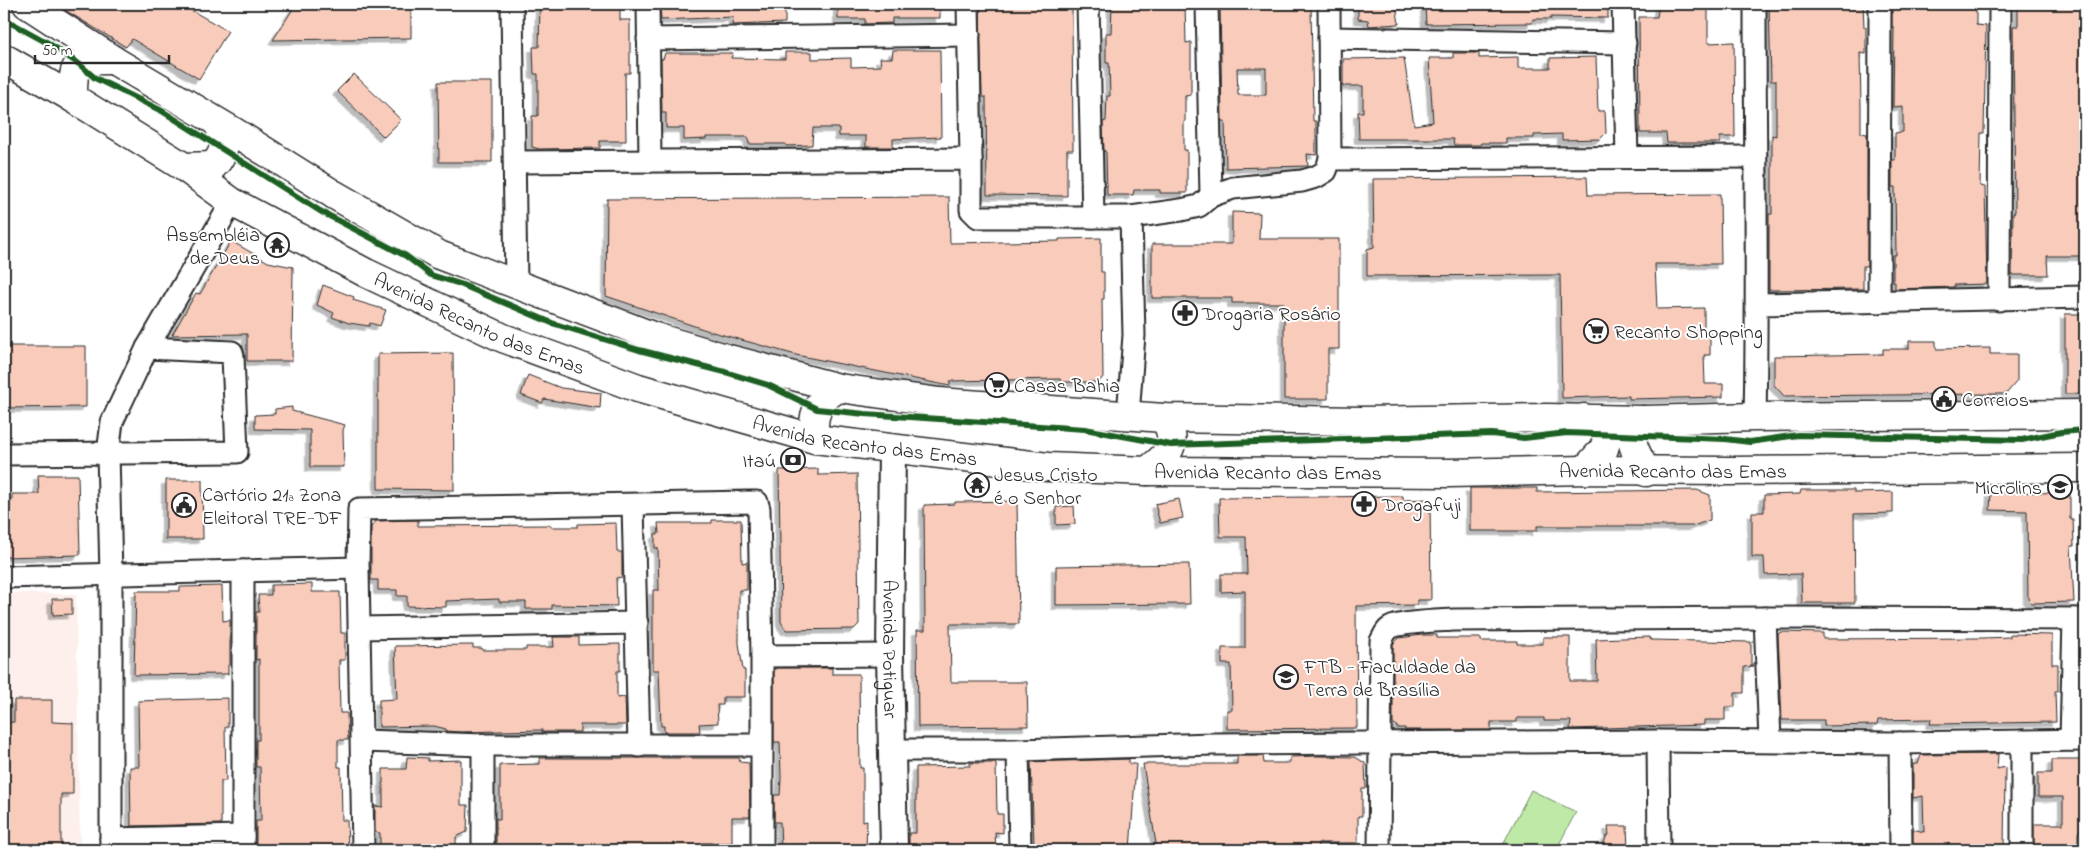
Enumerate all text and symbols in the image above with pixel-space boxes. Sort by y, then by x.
scale bar [35,32,169,64]
text: 50 m [42,40,73,62]
place label: Assembléia de Deus [166,222,260,274]
temple icon: Assembléia de Deus [264,232,290,258]
street label: Avenida Recanto das Emas [368,267,589,384]
pharmacy icon: Drogaria Rosário [1172,300,1198,326]
place label: Drogaria Rosário [1201,301,1341,331]
supermarket icon: Recanto Shopping [1583,318,1609,344]
place label: Recanto Shopping [1614,319,1763,349]
supermarket icon: Casas Bahia [984,372,1010,398]
place label: Casas Bahia [1014,373,1120,402]
public building icon: Correios [1931,386,1957,412]
place label: Correios [1962,387,2029,416]
street label: Avenida Recanto das Emas [749,410,979,475]
bank icon: Itaú [780,447,806,473]
place label: Itaú [742,448,776,477]
street label: Avenida Recanto das Emas [1559,458,1787,488]
street label: Avenida Recanto das Emas [1154,459,1382,490]
place label: Jesus Cristo é o Senhor [994,462,1098,514]
temple icon: Jesus Cristo é o Senhor [964,472,990,498]
school or university icon: Microlins [2047,474,2073,500]
place label: Microlins [1974,475,2042,504]
place label: Cartório 21ª Zona Eleitoral TRE-DF [202,482,342,534]
pharmacy icon: Drogafuji [1351,491,1377,517]
public building icon: Cartório 21ª Zona Eleitoral TRE-DF [171,492,197,518]
place label: Drogafuji [1381,492,1461,522]
street label: Avenida Potiguar [873,579,903,719]
place label: FTB - Faculdade da Terra de Brasília [1303,654,1476,706]
school or university icon: FTB - Faculdade da Terra de Brasília [1273,664,1299,690]

